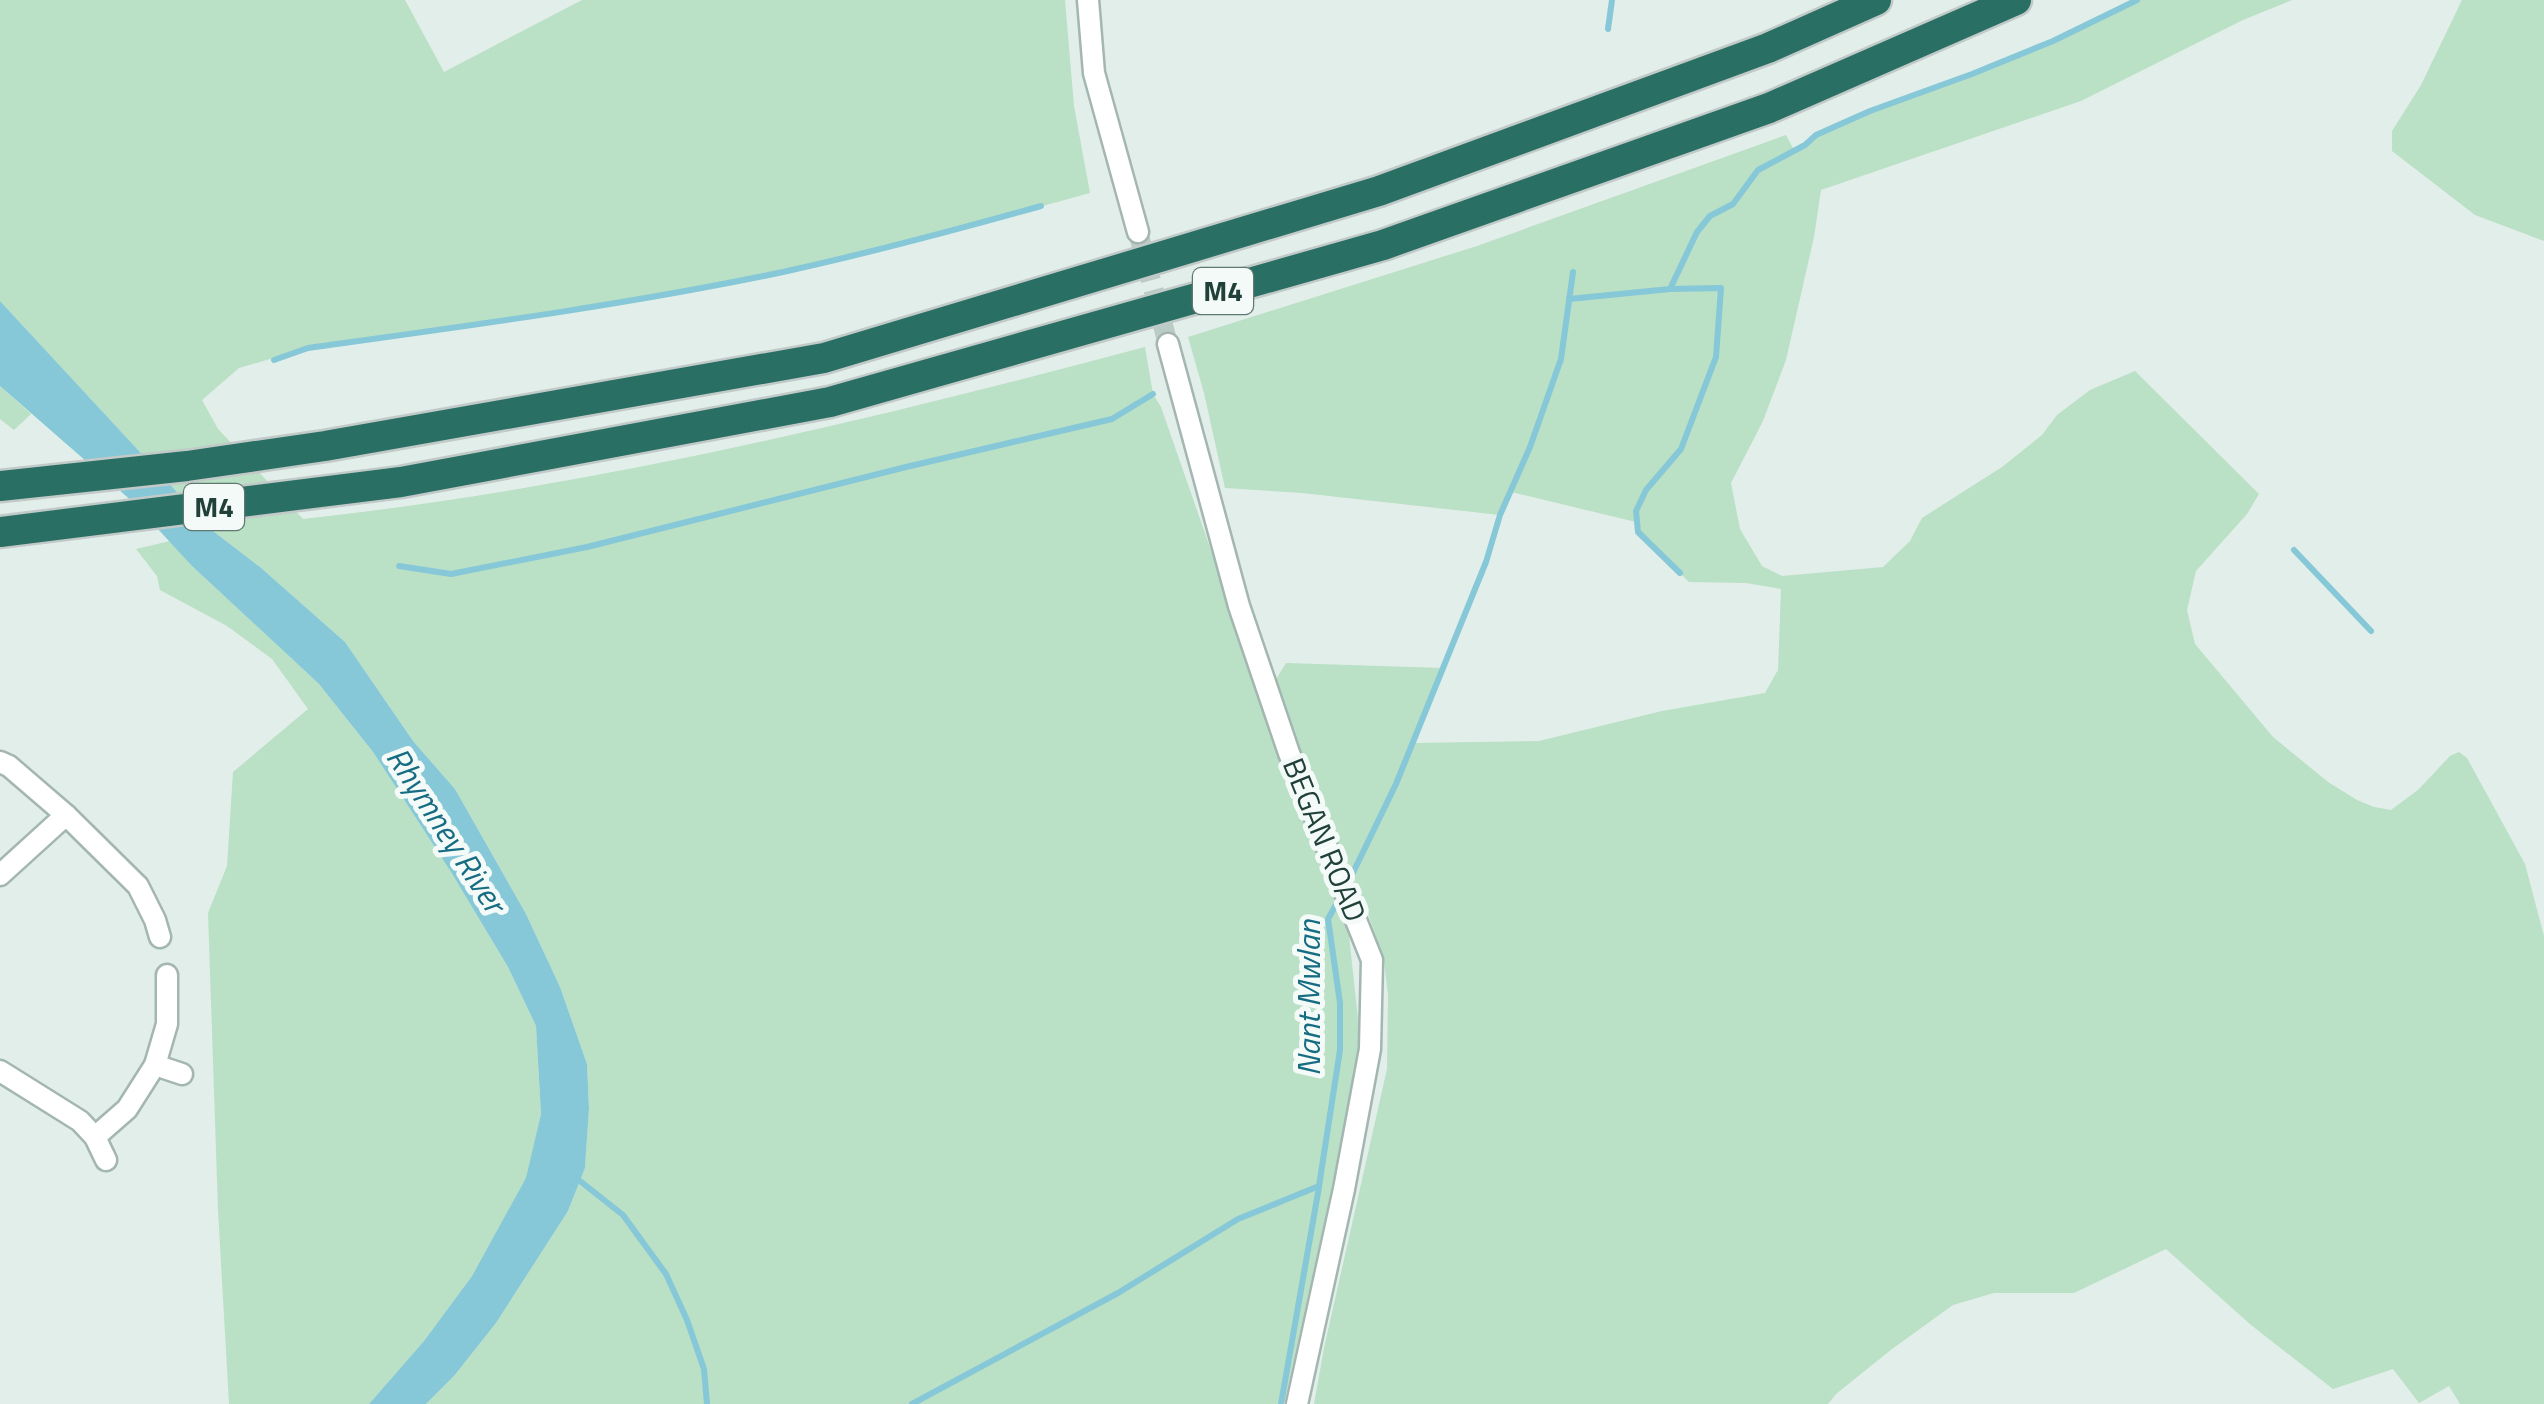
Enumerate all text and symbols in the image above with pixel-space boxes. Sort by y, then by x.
road number: M4 [1193,268,1253,314]
road number: M4 [184,484,244,530]
water label: Rhymney River [375,737,520,925]
street label: BEGAN ROAD [1271,751,1379,929]
water label: Nant Mwlan [1284,919,1332,1076]

